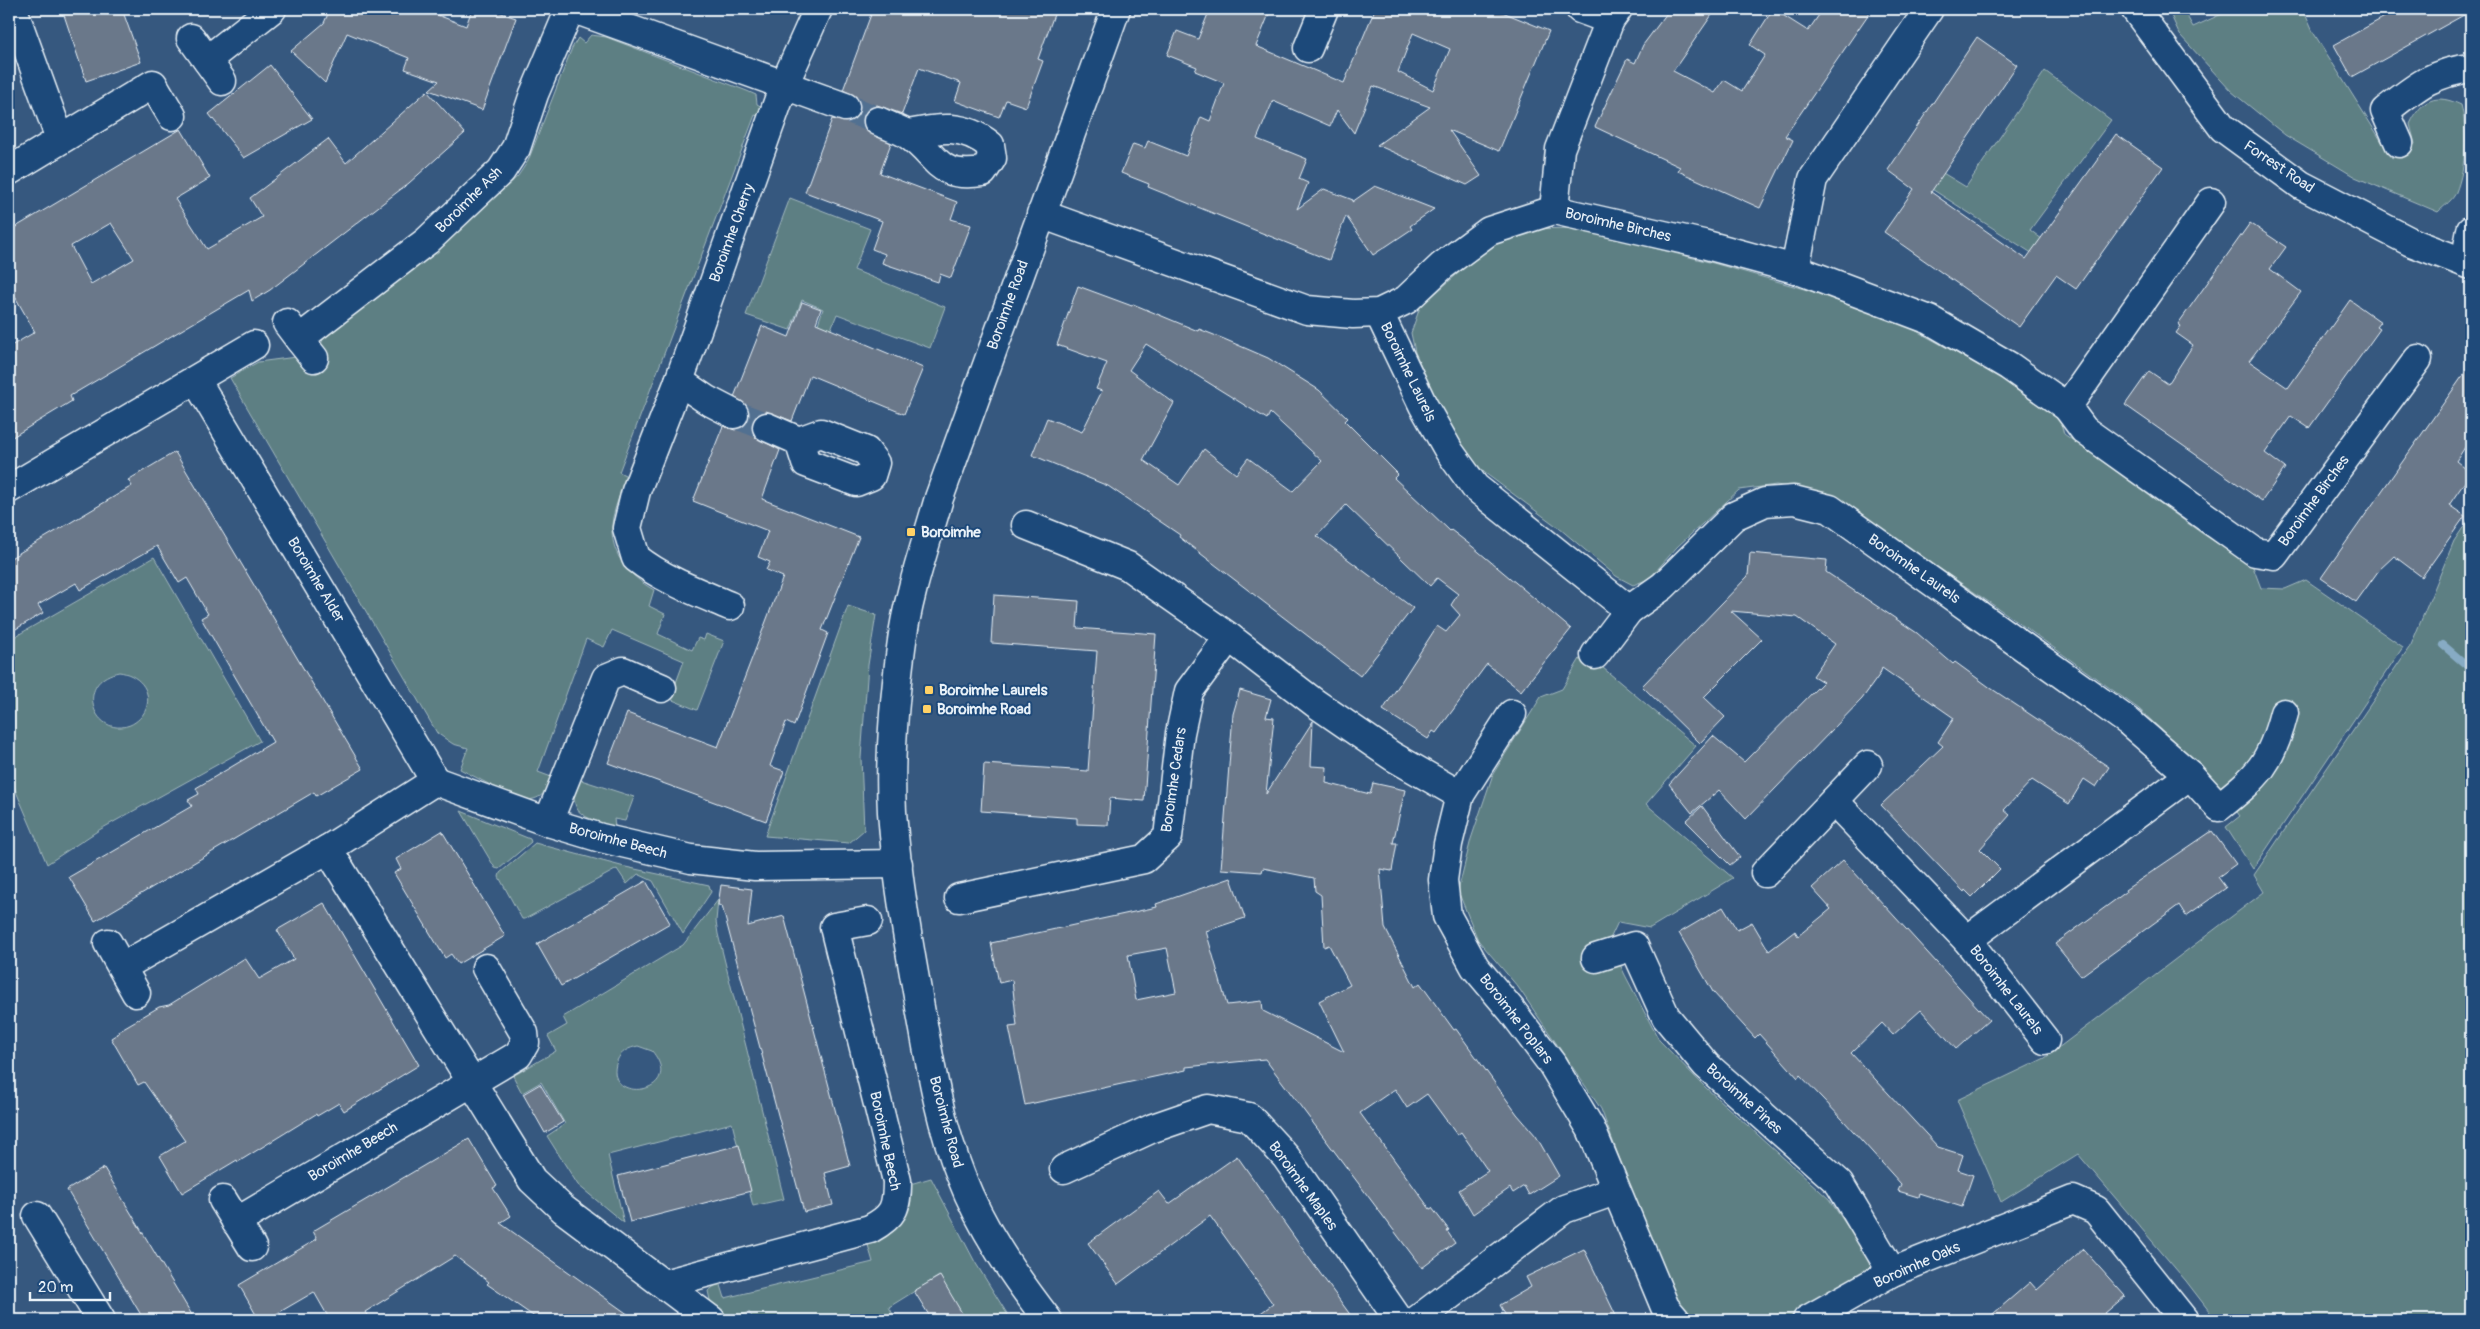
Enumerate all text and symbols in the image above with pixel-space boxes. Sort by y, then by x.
street label: Forrest Road [2240,136,2318,198]
street label: Boroimhe Ash [432,163,506,237]
street label: Boroimhe Cherry [705,180,759,285]
street label: Boroimhe Birches [1563,204,1673,246]
street label: Boroimhe Road [983,258,1033,352]
street label: Boroimhe Laurels [1376,319,1440,425]
street label: Boroimhe Birches [2275,451,2354,550]
place label: Boroimhe [921,523,981,542]
marker: Boroimhe [905,526,917,538]
street label: Boroimhe Laurels [1864,530,1964,608]
street label: Boroimhe Alder [283,534,349,627]
place label: Boroimhe Laurels [939,681,1048,700]
marker: Boroimhe Laurels [923,684,935,696]
place label: Boroimhe Road [937,700,1031,719]
marker: Boroimhe Road [921,703,933,715]
street label: Boroimhe Cedars [1157,726,1191,834]
street label: Boroimhe Beech [567,819,669,863]
street label: Boroimhe Laurels [1965,941,2047,1039]
street label: Boroimhe Poplars [1475,970,1557,1068]
street label: Boroimhe Pines [1702,1060,1786,1138]
street label: Boroimhe Road [925,1074,967,1170]
street label: Boroimhe Beech [865,1090,905,1192]
street label: Boroimhe Beech [305,1118,401,1186]
street label: Boroimhe Maples [1264,1138,1342,1234]
street label: Boroimhe Oaks [1871,1237,1963,1292]
scale bar [30,1269,110,1301]
text: 20 m [38,1278,73,1297]

